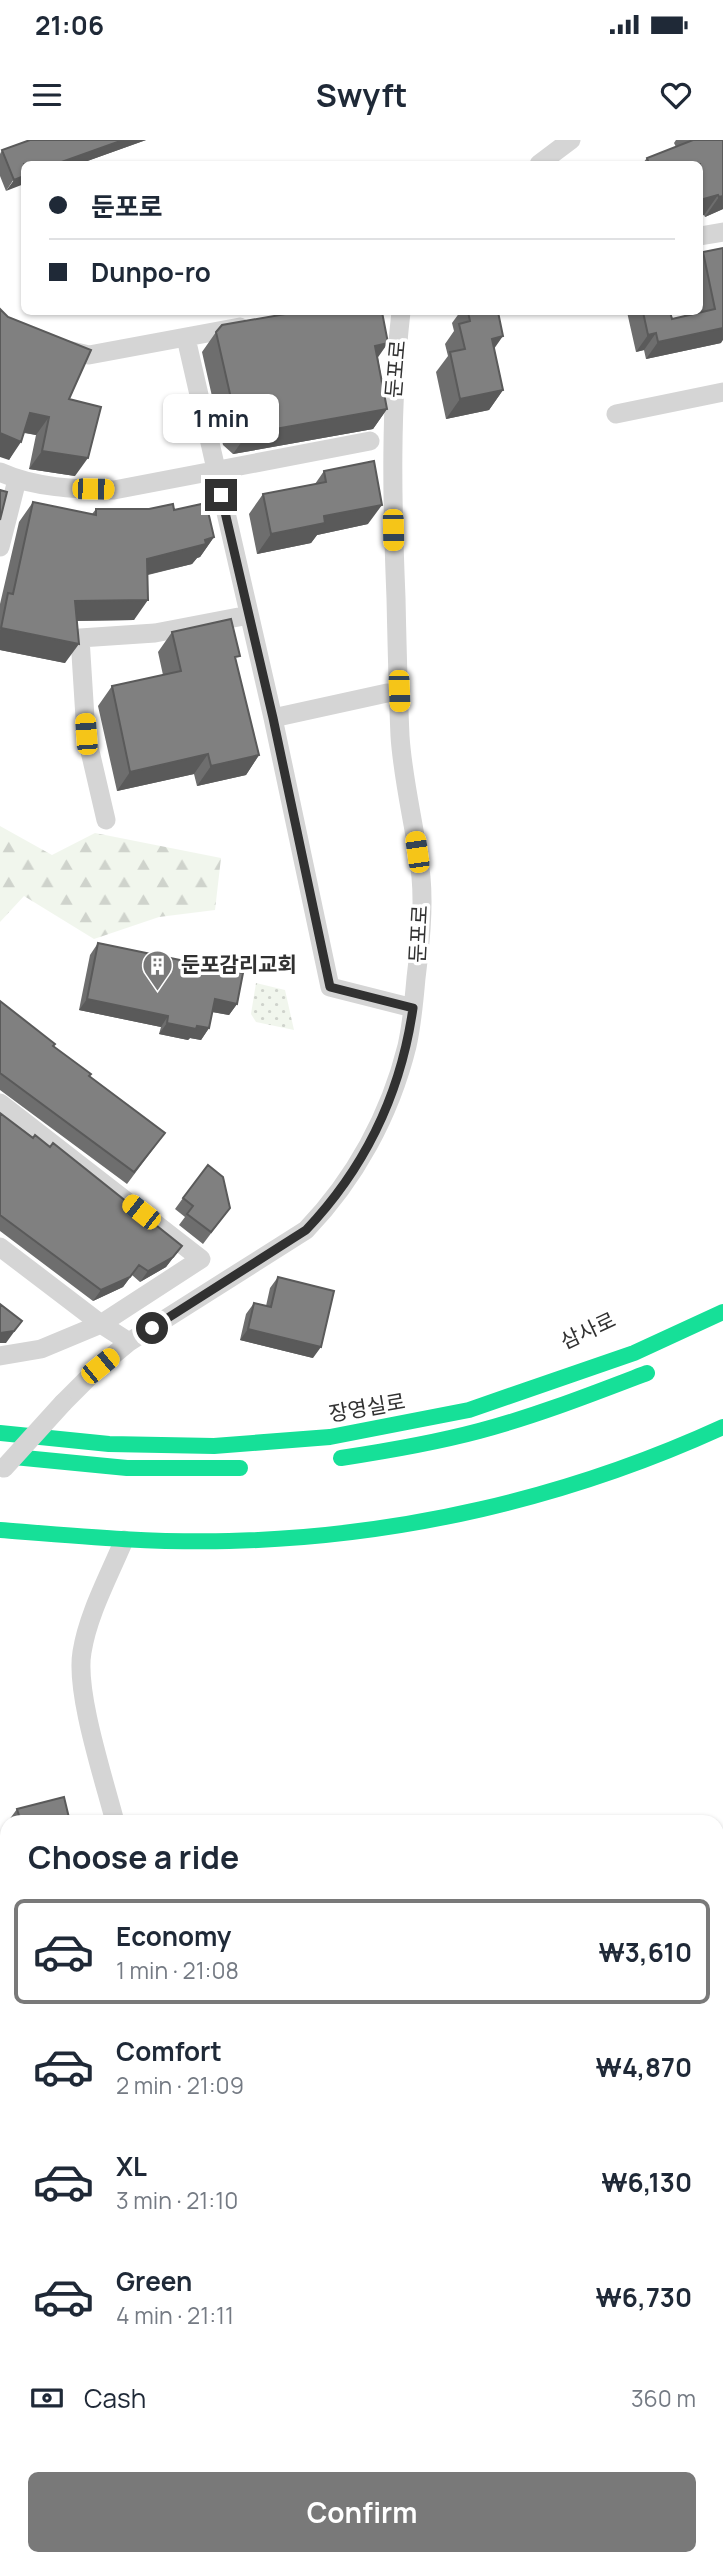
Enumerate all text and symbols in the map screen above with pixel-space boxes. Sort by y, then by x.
text: 21:06 [35,7,104,43]
text: Swyft [316,73,407,117]
icon: menu [28,76,66,114]
icon: heart [657,76,695,114]
text: 둔포로 [91,188,163,224]
text: Dunpo-ro [91,254,211,290]
street label: 둔포로 [379,339,411,399]
callout: 1 min [163,394,279,442]
text: 1 min [193,402,249,434]
car [72,478,115,500]
route end [205,479,237,511]
car [383,509,404,551]
car [388,670,411,712]
car [75,712,98,756]
car [404,830,431,874]
street label: 둔포로 [403,904,433,964]
building icon: 둔포감리교회 [141,948,175,992]
place label: 둔포감리교회 [181,950,297,978]
car [118,1191,165,1233]
street label: 삼사로 [555,1305,620,1355]
route start [136,1312,168,1344]
car [78,1345,123,1387]
street label: 장영실로 [326,1387,407,1428]
text: Choose a ride [28,1835,239,1879]
text: Economy [116,1918,231,1954]
icon: car [32,1920,95,1983]
text: ₩3,610 [598,1934,692,1970]
text: 1 min · 21:08 [116,1954,239,1986]
text: Comfort [116,2033,222,2069]
icon: car [32,2035,95,2098]
text: ₩4,870 [596,2049,692,2085]
text: 2 min · 21:09 [116,2069,244,2101]
text: XL [116,2148,147,2184]
icon: car [32,2150,95,2213]
text: ₩6,130 [601,2164,692,2200]
text: 3 min · 21:10 [116,2184,238,2216]
text: Green [116,2263,192,2299]
icon: car [32,2265,95,2328]
text: ₩6,730 [596,2279,692,2315]
text: 4 min · 21:11 [116,2299,234,2331]
icon: cash [28,2379,66,2417]
text: Cash [84,2380,146,2416]
text: 360 m [631,2382,696,2414]
button: Confirm [28,2472,696,2552]

